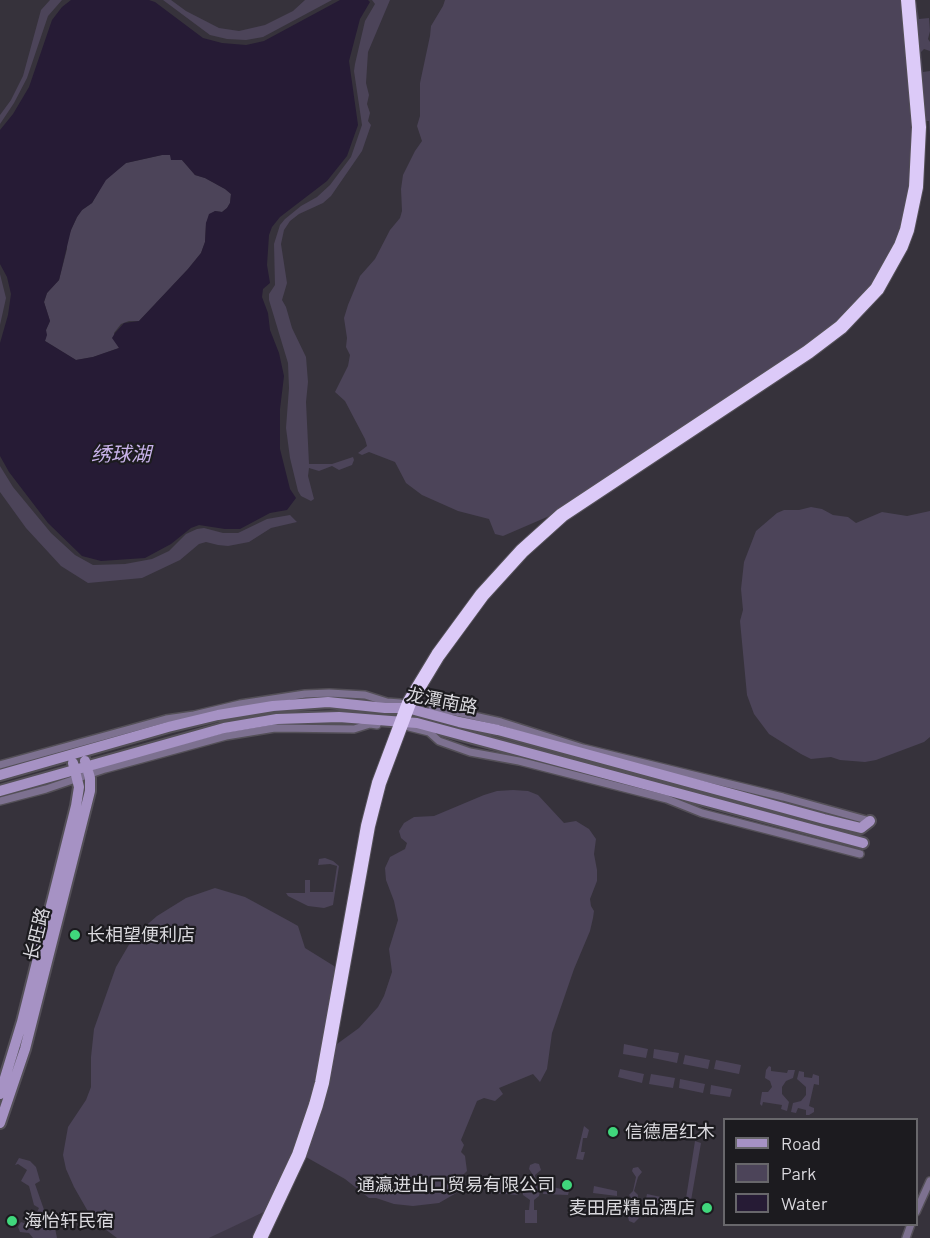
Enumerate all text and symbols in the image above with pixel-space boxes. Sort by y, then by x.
water label: 绣球湖 [91,442,151,466]
street label: 龙潭南路 [405,684,479,718]
street label: 长旺路 [20,905,54,963]
place label: 长相望便利店 [87,924,195,946]
marker: 长相望便利店 [68,928,82,942]
legend [723,1118,918,1226]
place label: 信德居红木 [625,1121,715,1143]
marker: 信德居红木 [606,1125,620,1139]
text: Road [781,1132,821,1154]
text: Park [781,1162,816,1184]
place label: 通瀛进出口贸易有限公司 [357,1174,555,1196]
marker: 通瀛进出口贸易有限公司 [560,1178,574,1192]
text: Water [781,1192,828,1214]
place label: 麦田居精品酒店 [569,1197,695,1219]
marker: 麦田居精品酒店 [700,1201,714,1215]
place label: 海怡轩民宿 [24,1210,114,1232]
marker: 海怡轩民宿 [5,1214,19,1228]

